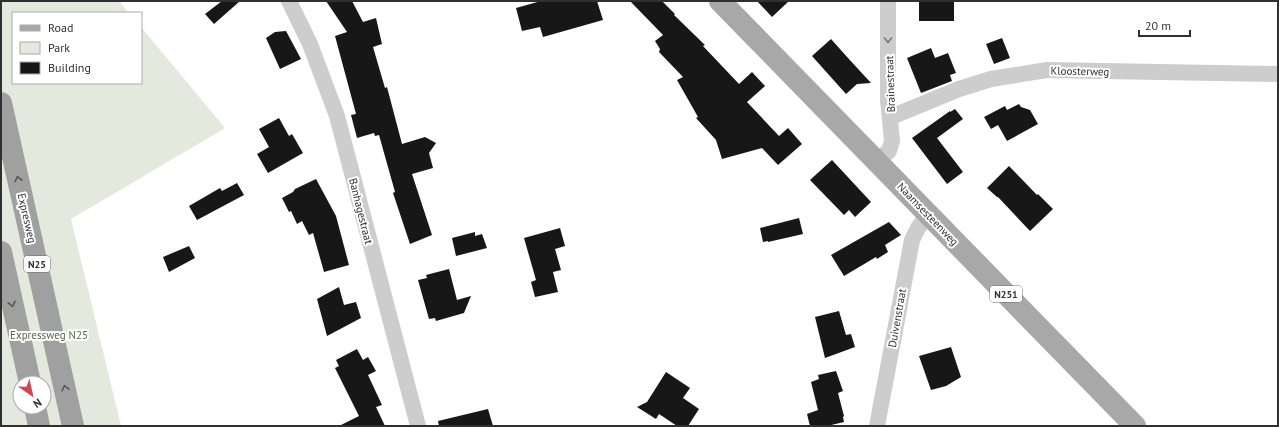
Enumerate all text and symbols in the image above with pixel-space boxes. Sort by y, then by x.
legend [12,12,142,84]
scale bar [1139,12,1190,38]
text: 20 m [1145,18,1171,33]
text: Road [48,20,73,35]
one-way arrow [884,37,892,43]
text: Park [48,40,70,55]
street label: Brainestraat [882,55,898,113]
text: Building [48,60,91,75]
street label: Kloosterweg [1051,63,1110,79]
one-way arrow [15,176,23,182]
street label: Banhagestraat [346,177,376,246]
street label: Naamsesteenweg [894,180,962,248]
street label: Expresweg [14,192,40,244]
road number: N25 [24,256,50,272]
road number: N251 [990,286,1022,302]
street label: Duivenstraat [885,287,909,349]
one-way arrow [8,301,16,307]
park label: Expressweg N25 [10,328,88,342]
north arrow [12,375,52,415]
one-way arrow [61,385,69,391]
text: N [31,395,45,411]

